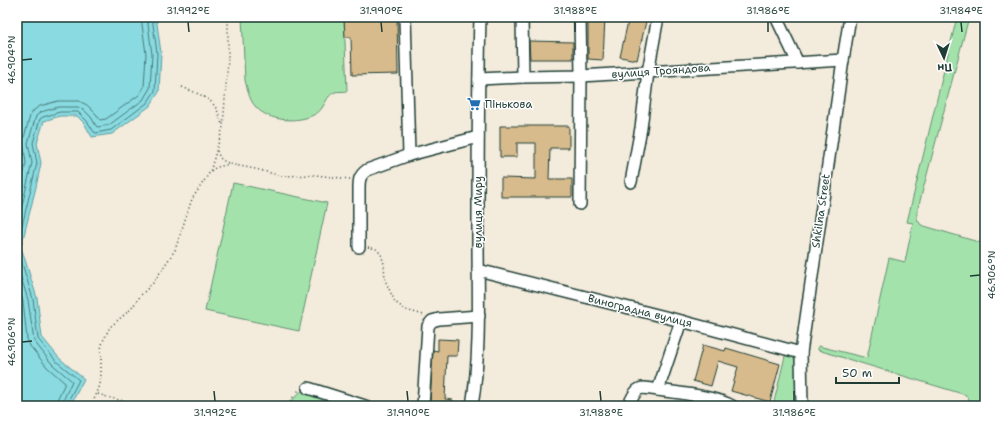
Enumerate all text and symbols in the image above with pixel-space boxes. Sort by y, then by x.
text: 31.992°E [166,4,210,17]
text: 31.990°E [359,4,403,17]
text: 31.988°E [553,4,597,17]
text: 31.986°E [746,4,790,17]
text: 31.984°E [939,4,983,17]
text: 46.904°N [5,36,18,84]
north arrow [924,38,964,78]
text: Пн [937,59,952,75]
street label: вулиця Трояндова [611,60,711,82]
supermarket icon: Пінькова [466,96,482,112]
place label: Пінькова [485,97,532,112]
street label: Shkilna Street [808,173,834,249]
street label: вулиця Миру [471,176,486,248]
text: 46.906°N [985,251,998,299]
street label: Виноградна вулиця [586,291,694,331]
text: 46.906°N [5,318,18,366]
scale bar [836,359,899,385]
text: 50 m [842,365,872,381]
text: 31.992°E [193,406,237,419]
text: 31.990°E [386,406,430,419]
text: 31.988°E [579,406,623,419]
text: 31.986°E [772,406,816,419]

